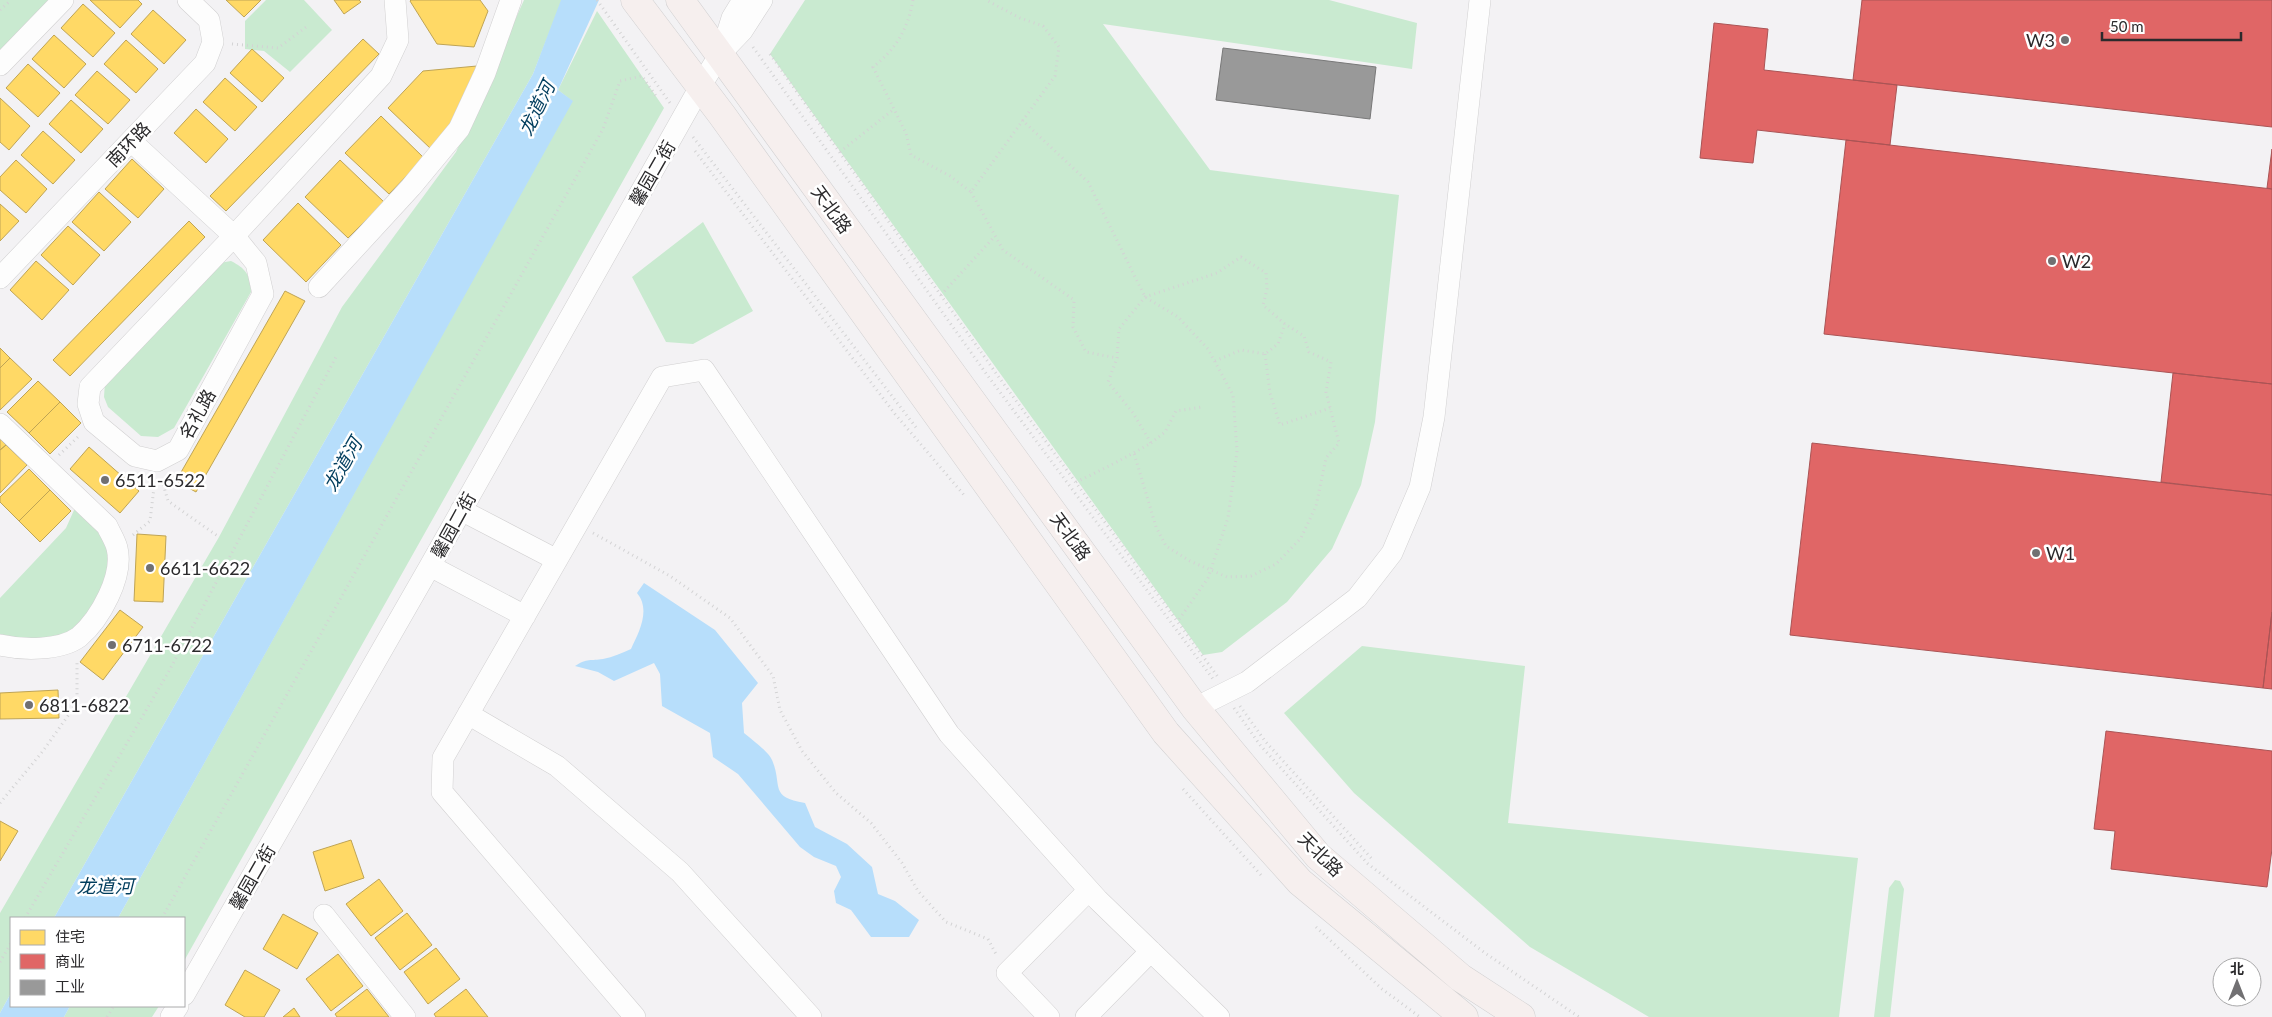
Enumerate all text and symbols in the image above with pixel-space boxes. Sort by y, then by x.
scale bar [2102,10,2241,42]
text: 50 m [2110,17,2144,35]
place label: W3 [2026,29,2055,51]
marker: W3 [2059,34,2071,46]
water label: 龙道河 [513,74,561,139]
street label: 南环路 [101,117,155,171]
street label: 馨园二街 [624,136,680,210]
street label: 天北路 [807,181,857,237]
place label: W2 [2062,250,2091,272]
marker: W2 [2046,255,2058,267]
street label: 名礼路 [174,385,220,443]
water label: 龙道河 [318,430,368,494]
place label: 6511-6522 [115,469,205,491]
marker: 6511-6522 [99,474,111,486]
street label: 馨园二街 [426,488,480,562]
street label: 天北路 [1046,508,1096,564]
place label: W1 [2046,542,2075,564]
marker: W1 [2030,547,2042,559]
place label: 6611-6622 [160,557,250,579]
marker: 6611-6622 [144,562,156,574]
place label: 6711-6722 [122,634,212,656]
marker: 6711-6722 [106,639,118,651]
place label: 6811-6822 [39,694,129,716]
marker: 6811-6822 [23,699,35,711]
street label: 天北路 [1294,827,1348,881]
street label: 馨园二街 [224,840,280,914]
water label: 龙道河 [76,874,137,897]
legend [10,917,185,1007]
text: 住宅 [55,927,85,945]
text: 商业 [55,952,85,970]
north arrow [2212,957,2262,1007]
text: 北 [2230,960,2244,977]
text: 工业 [55,977,85,995]

